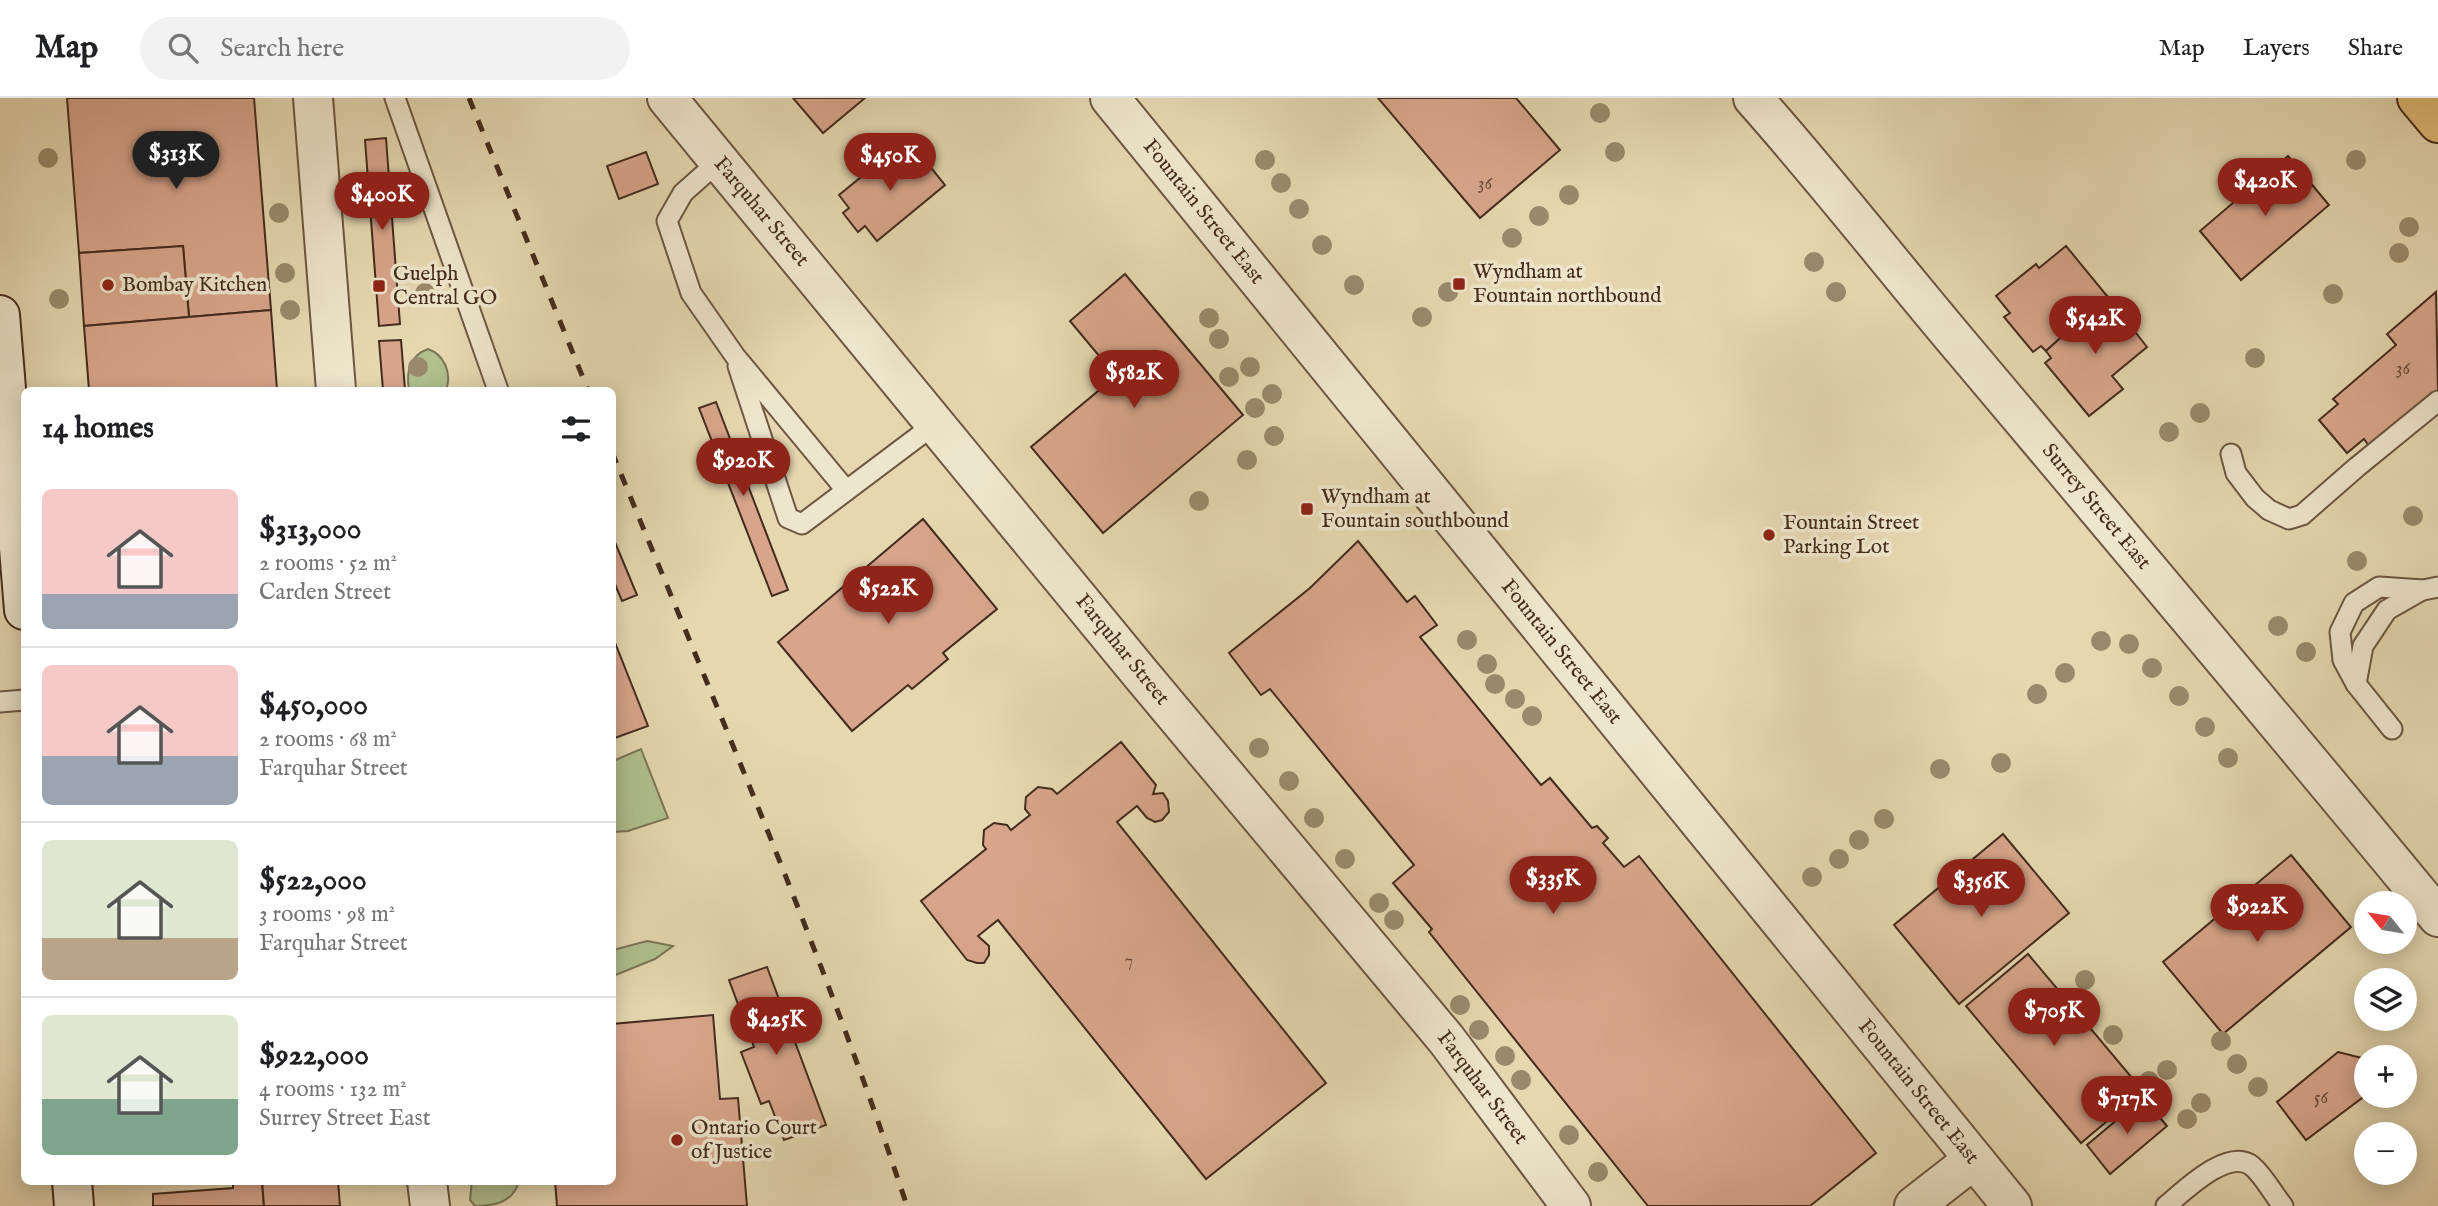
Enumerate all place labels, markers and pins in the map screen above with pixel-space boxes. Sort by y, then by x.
pin: $313K [127,132,225,191]
pin: $450K [841,134,939,193]
pin: $420K [2216,158,2314,218]
pin: $400K [333,172,431,232]
place label: Wyndham at Fountain northbound [1473,259,1662,310]
place label: Guelph Central GO [393,261,497,312]
place label: Bombay Kitchen [122,272,267,299]
marker: Wyndham at Fountain northbound [1451,276,1467,292]
marker: Bombay Kitchen [100,277,116,293]
marker: Guelph Central GO [371,278,387,294]
pin: $542K [2046,296,2144,356]
pin: $582K [1085,350,1183,410]
pin: $920K [694,438,792,498]
place label: Wyndham at Fountain southbound [1321,484,1510,535]
marker: Wyndham at Fountain southbound [1299,501,1315,517]
place label: Fountain Street Parking Lot [1783,510,1919,561]
marker: Fountain Street Parking Lot [1761,527,1777,543]
pin: $522K [839,566,937,626]
pin: $335K [1504,856,1602,916]
pin: $356K [1932,860,2030,919]
pin: $922K [2208,884,2306,944]
pin: $705K [2005,988,2103,1048]
pin: $425K [727,998,825,1057]
pin: $717K [2078,1076,2176,1136]
place label: Ontario Court of Justice [691,1115,817,1166]
marker: Ontario Court of Justice [669,1132,685,1148]

